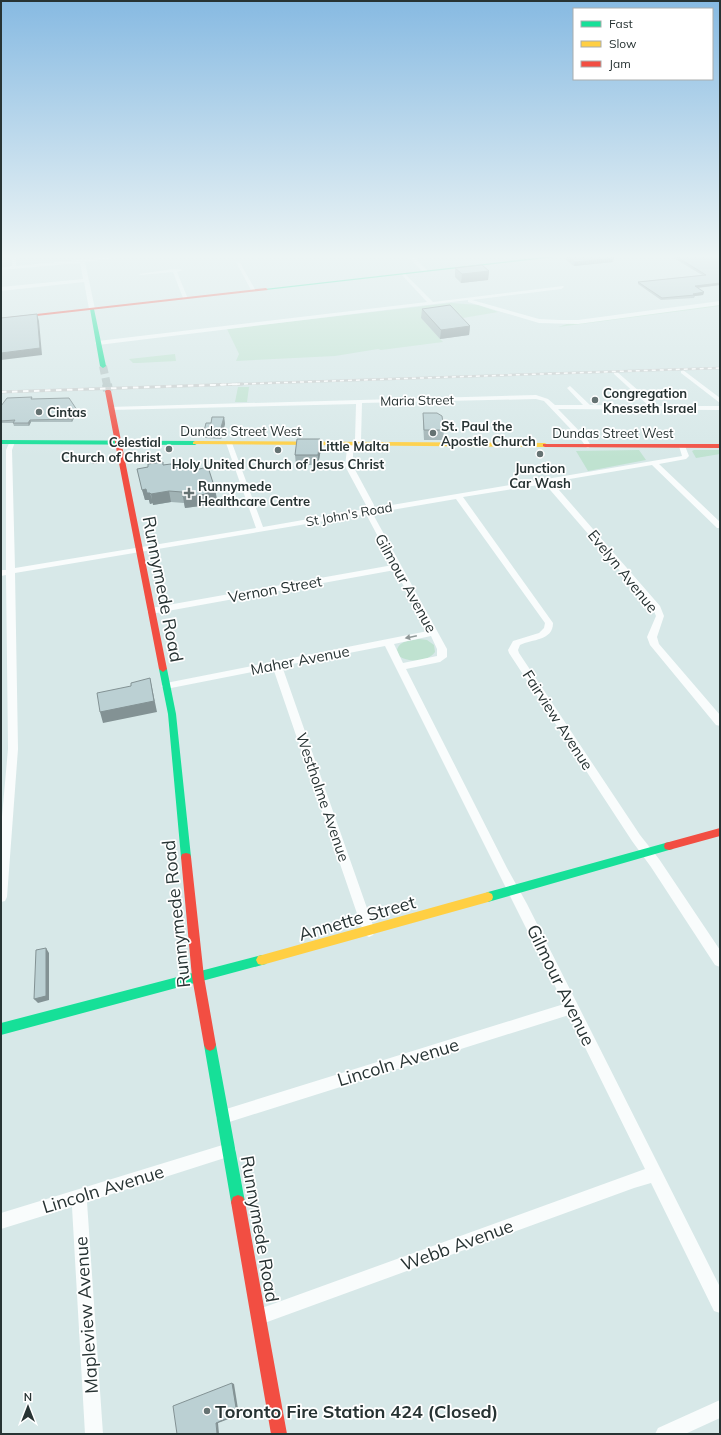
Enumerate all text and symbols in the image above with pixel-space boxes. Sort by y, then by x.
legend [573,8,713,80]
text: Fast [609,16,633,31]
text: Slow [609,36,637,51]
text: Jam [609,56,631,71]
place label: Congregation Knesseth Israel [603,385,697,416]
street label: Maria Street [380,391,455,409]
marker: Congregation Knesseth Israel [590,395,600,405]
place label: Cintas [47,404,87,420]
marker: Cintas [34,407,44,417]
place label: St. Paul the Apostle Church [441,418,536,449]
street label: Dundas Street West [180,423,302,439]
street label: Dundas Street West [552,425,674,441]
marker: St. Paul the Apostle Church [428,428,438,438]
place label: Celestial Church of Christ [61,434,161,465]
district label: Little Malta [319,438,389,454]
marker: Celestial Church of Christ [164,444,174,454]
marker: Holy United Church of Jesus Christ [273,445,283,455]
marker: Junction Car Wash [535,449,545,459]
place label: Holy United Church of Jesus Christ [172,456,384,473]
place label: Junction Car Wash [509,460,571,491]
place label: Runnymede Healthcare Centre [198,478,310,509]
marker: Runnymede Healthcare Centre [183,487,195,499]
street label: St John's Road [305,499,393,529]
street label: Runnymede Road [138,514,188,664]
street label: Evelyn Avenue [584,526,662,616]
street label: Gilmour Avenue [371,530,441,636]
street label: Vernon Street [227,571,323,607]
one-way arrow [405,635,417,641]
street label: Maher Avenue [249,641,351,679]
street label: Fairview Avenue [519,666,597,774]
street label: Westholme Avenue [292,730,354,864]
street label: Runnymede Road [157,839,195,989]
street label: Annette Street [296,890,418,946]
street label: Gilmour Avenue [522,921,600,1049]
street label: Lincoln Avenue [334,1033,462,1091]
street label: Runnymede Road [236,1154,284,1304]
street label: Lincoln Avenue [39,1160,167,1218]
street label: Webb Avenue [398,1214,516,1276]
street label: Mapleview Avenue [69,1236,103,1394]
north arrow [8,1387,48,1427]
text: N [24,1390,32,1404]
place label: Toronto Fire Station 424 (Closed) [215,1400,498,1423]
marker: Toronto Fire Station 424 (Closed) [202,1406,212,1416]

